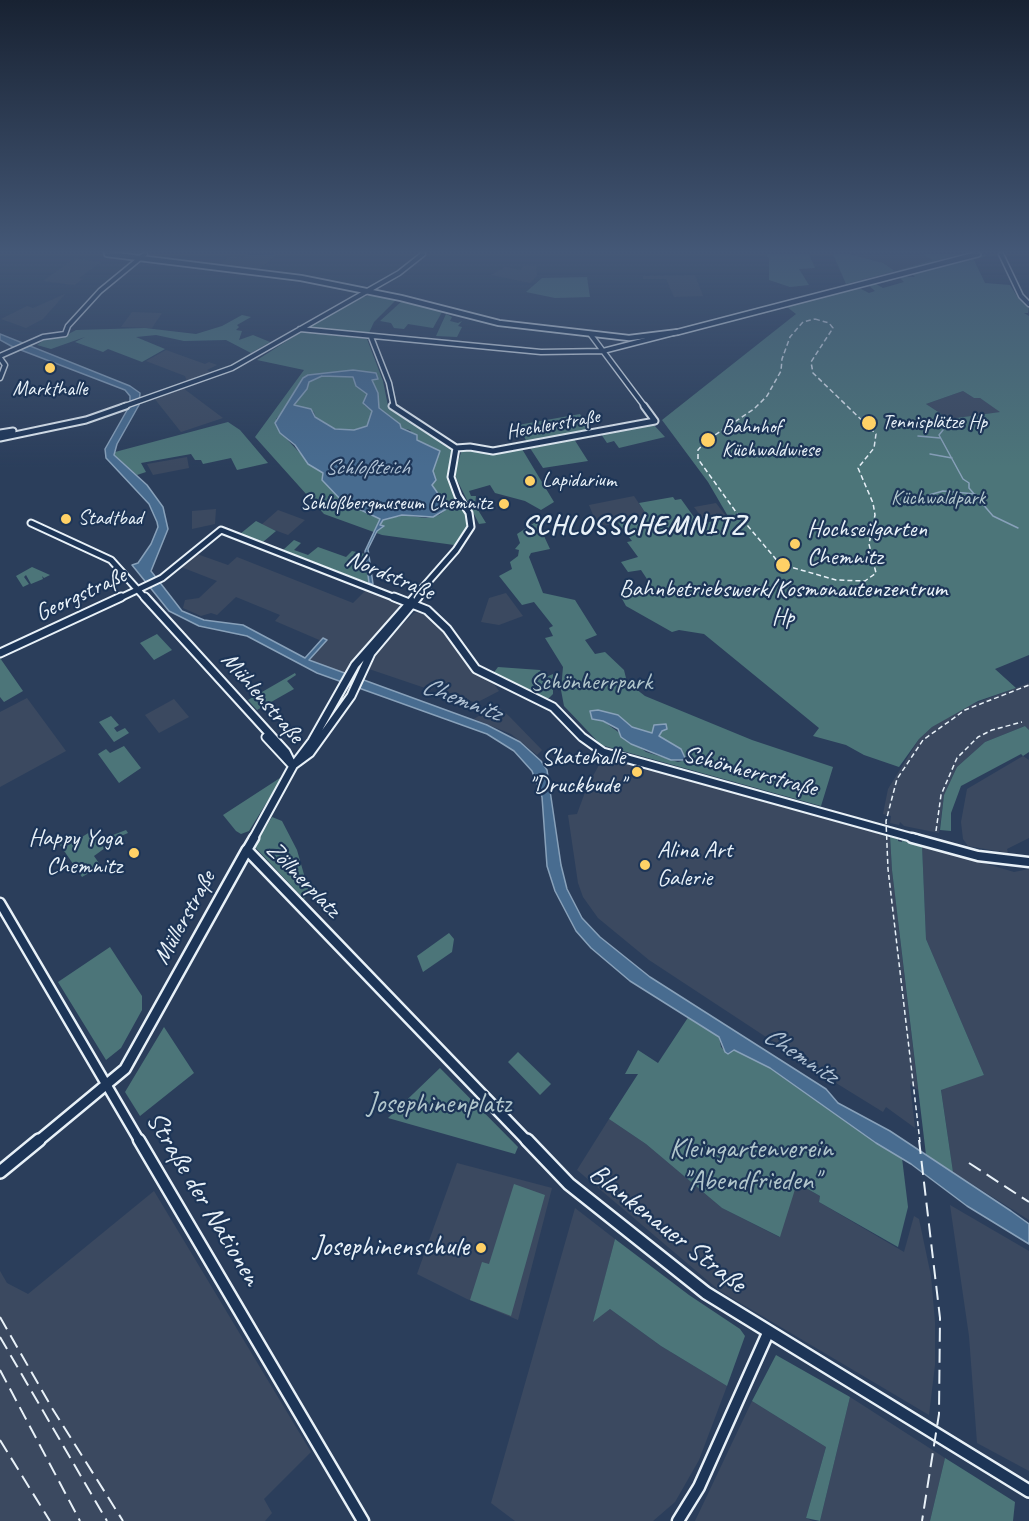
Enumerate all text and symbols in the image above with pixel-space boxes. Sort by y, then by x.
marker: Markthalle [43,361,57,375]
place label: Markthalle [13,378,87,402]
street label: Hechlerstraße [504,405,602,445]
place label: Tennisplätze Hp [882,411,987,435]
marker: Tennisplätze Hp [860,414,878,432]
place label: Bahnhof Küchwaldwiese [722,416,820,463]
marker: Bahnhof Küchwaldwiese [699,431,717,449]
water label: Schloßteich [325,455,409,481]
place label: Lapidarium [542,469,616,493]
marker: Lapidarium [523,474,537,488]
park label: Küchwaldpark [891,487,985,511]
place label: Schloßbergmuseum Chemnitz [300,492,492,516]
marker: Schloßbergmuseum Chemnitz [497,497,511,511]
place label: Stadtbad [78,507,143,531]
district label: SCHLOSSCHEMNITZ [523,510,745,542]
marker: Stadtbad [59,512,73,526]
place label: Hochseilgarten Chemnitz [807,516,927,572]
marker: Hochseilgarten Chemnitz [788,537,802,551]
street label: Nordstraße [342,545,438,607]
marker: Bahnbetriebswerk/Kosmonautenzentrum Hp [774,556,792,574]
street label: Georgstraße [31,561,131,629]
place label: Bahnbetriebswerk/Kosmonautenzentrum Hp [619,576,947,632]
street label: Mühlenstraße [214,646,310,750]
park label: Schönherrpark [530,669,652,697]
water label: Chemnitz [417,671,505,729]
street label: Schönherrstraße [680,740,820,804]
place label: Skatehalle "Druckbude" [528,744,625,800]
marker: Skatehalle "Druckbude" [630,765,644,779]
place label: Happy Yoga Chemnitz [29,825,122,881]
street label: Zöllnerplatz [260,836,346,924]
place label: Alina Art Galerie [657,837,732,893]
marker: Happy Yoga Chemnitz [127,846,141,860]
marker: Alina Art Galerie [638,858,652,872]
street label: Müllerstraße [148,866,222,970]
water label: Chemnitz [757,1021,843,1091]
park label: Josephinenplatz [367,1088,511,1122]
street label: Straße der Nationen [138,1106,268,1292]
park label: Kleingartenverein "Abendfrieden" [669,1133,833,1199]
street label: Blankenauer Straße [582,1157,752,1301]
place label: Josephinenschule [313,1231,469,1265]
marker: Josephinenschule [474,1241,488,1255]

